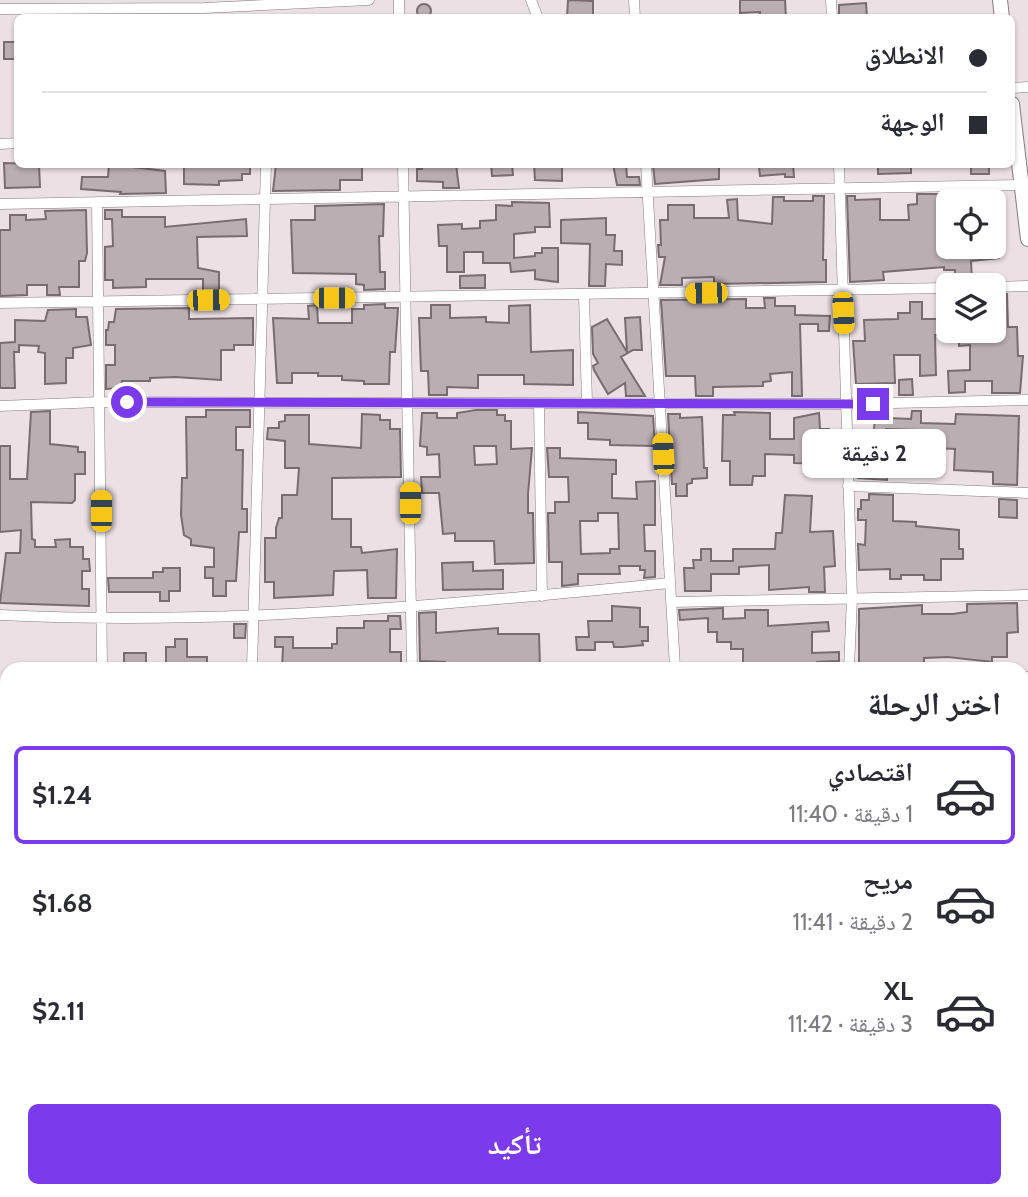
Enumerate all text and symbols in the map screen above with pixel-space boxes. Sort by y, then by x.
text: الانطلاق [865,39,945,71]
text: الوجهة [880,106,945,138]
map controls [936,189,1006,343]
button: locate [936,189,1006,259]
button: layers [936,273,1006,343]
car [685,282,728,304]
car [314,288,356,309]
car [187,289,230,311]
car [832,291,855,335]
route start [111,386,143,418]
route end [857,388,889,420]
callout: 2 دقيقة [801,428,945,478]
car [652,432,675,476]
text: 2 دقيقة [841,439,907,467]
car [400,482,421,524]
car [91,490,112,532]
text: اختر الرحلة [868,684,1001,723]
text: اقتصادي [828,756,913,788]
icon: car [934,764,997,827]
text: $1.24 [32,779,92,811]
text: 1 دقيقة · 11:40 [789,800,913,828]
text: مريح [863,864,913,896]
icon: car [934,872,997,935]
text: $1.68 [32,887,93,919]
text: 2 دقيقة · 11:41 [793,908,913,936]
text: XL [884,975,913,1007]
icon: car [934,980,997,1043]
text: $2.11 [32,995,85,1027]
text: 3 دقيقة · 11:42 [788,1010,913,1038]
button: تأكيد [28,1104,1001,1184]

